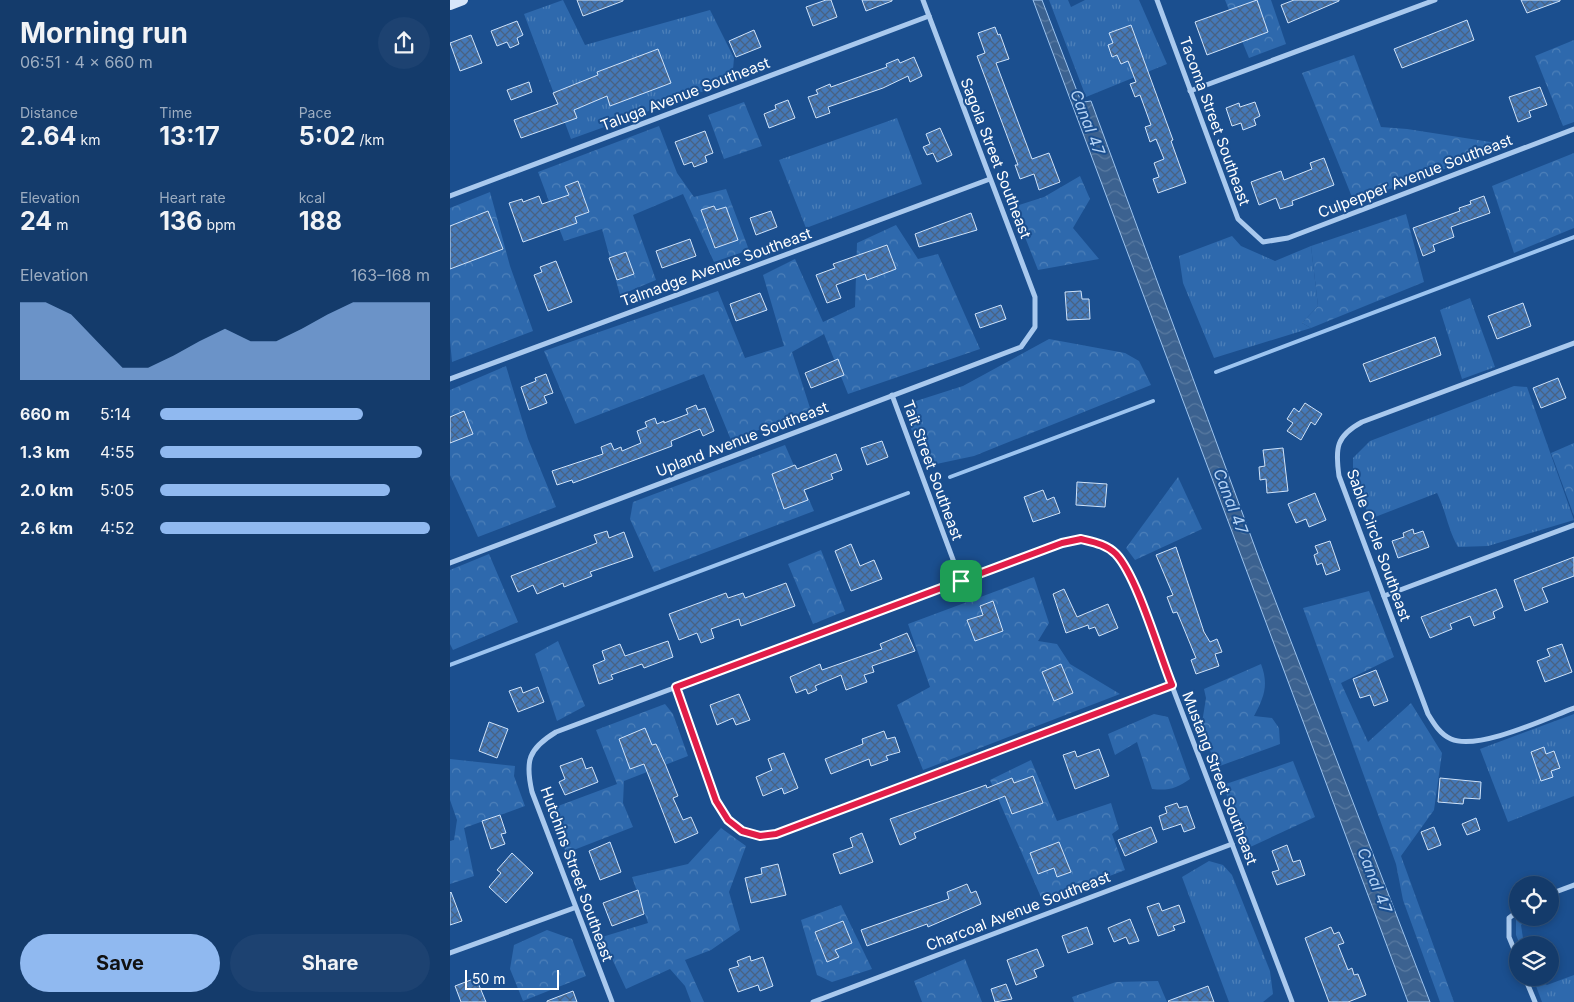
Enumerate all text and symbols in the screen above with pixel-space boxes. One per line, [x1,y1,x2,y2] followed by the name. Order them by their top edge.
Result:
[20,16,188,50] text: Morning run
[378,17,430,69] button: share
[1176,34,1254,208] street label: Tacoma Street Southeast
[20,52,153,72] text: 06:51 · 4 × 660 m
[598,53,772,135] street label: Taluga Avenue Southeast
[957,75,1035,241] street label: Sagola Street Southeast
[1066,86,1110,158] water label: Canal 47
[20,104,78,121] text: Distance
[159,104,192,121] text: Time
[299,104,332,121] text: Pace
[20,121,77,151] text: 2.64
[159,121,220,151] text: 13:17
[299,121,356,151] text: 5:02
[1315,130,1515,222] street label: Culpepper Avenue Southeast
[77,131,100,148] text: km
[356,131,385,148] text: /km
[20,189,80,206] text: Elevation
[159,189,226,206] text: Heart rate
[299,189,325,206] text: kcal
[20,206,52,236] text: 24
[159,206,202,236] text: 136
[299,206,342,236] text: 188
[52,216,68,233] text: m
[202,216,236,233] text: bpm
[618,224,814,310] street label: Talmadge Avenue Southeast
[20,265,89,285] text: Elevation
[351,265,430,285] text: 163–168 m
[653,397,831,481] street label: Upland Avenue Southeast
[899,397,967,543] street label: Tait Street Southeast
[20,404,70,424] text: 660 m
[100,404,131,424] text: 5:14
[20,442,70,462] text: 1.3 km
[100,442,134,462] text: 4:55
[1209,465,1253,537] water label: Canal 47
[1343,466,1415,624] street label: Sable Circle Southeast
[20,480,73,500] text: 2.0 km
[100,480,134,500] text: 5:05
[20,518,73,538] text: 2.6 km
[100,518,134,538] text: 4:52
[940,560,982,602] pin
[947,567,975,595] icon: arrive
[1178,689,1262,867] street label: Mustang Street Southeast
[536,784,618,964] street label: Hutchins Street Southeast
[1353,844,1397,916] water label: Canal 47
[923,867,1113,955] street label: Charcoal Avenue Southeast
[1509,876,1559,986] map controls
[1509,876,1559,926] button: locate
[20,934,220,992] button: Save
[230,934,430,992] button: Share
[1509,936,1559,986] button: layers
[465,967,559,990] scale bar
[472,970,506,987] text: 50 m

